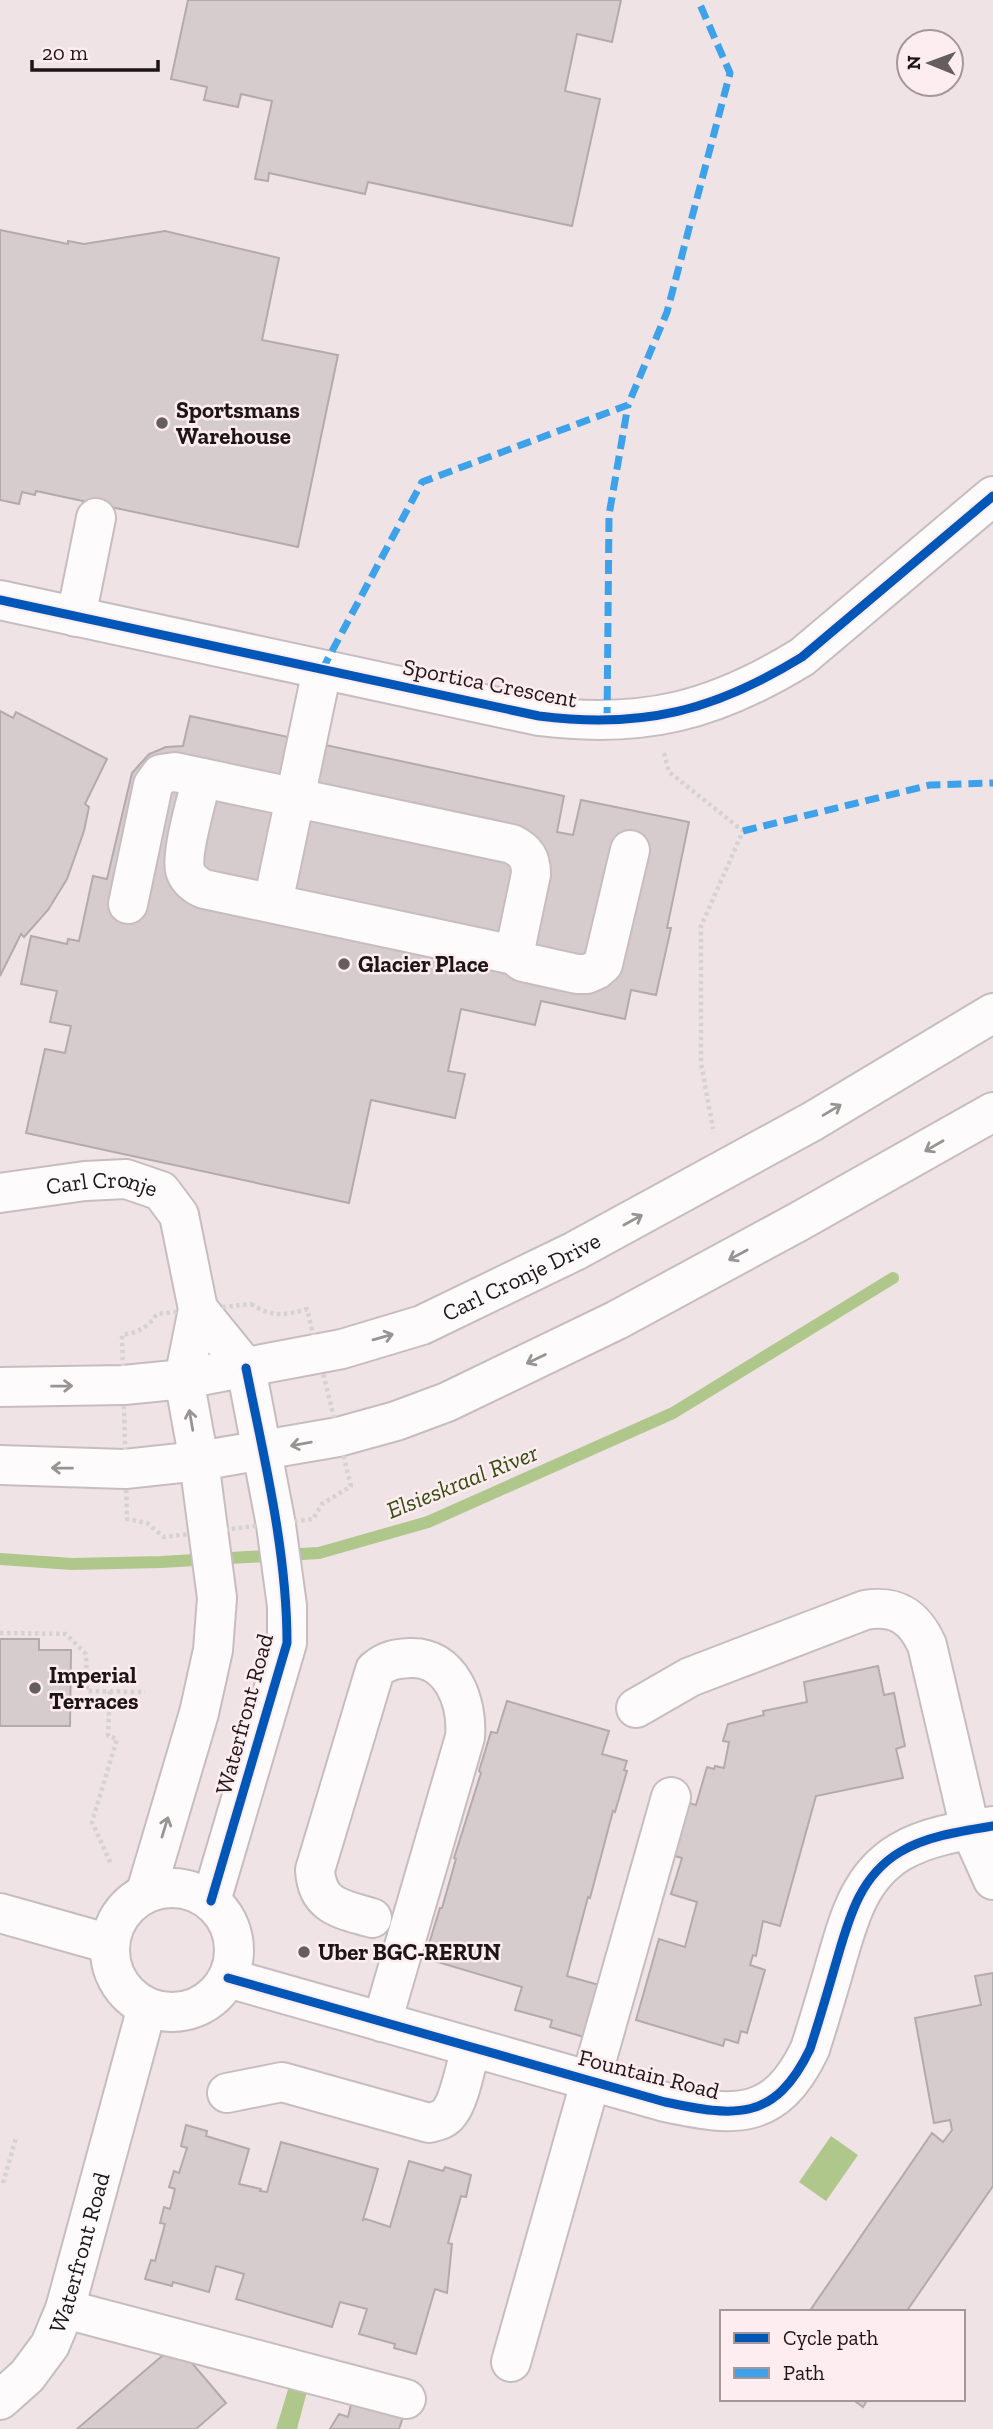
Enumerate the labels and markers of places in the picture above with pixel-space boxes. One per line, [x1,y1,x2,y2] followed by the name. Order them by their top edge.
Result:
[176,396,300,450] place label: Sportsmans Warehouse
[154,415,170,431] marker: Sportsmans Warehouse
[358,950,489,978] place label: Glacier Place
[336,956,352,972] marker: Glacier Place
[49,1661,139,1715] place label: Imperial Terraces
[27,1680,43,1696] marker: Imperial Terraces
[318,1938,501,1966] place label: Uber BGC-RERUN
[296,1944,312,1960] marker: Uber BGC-RERUN

